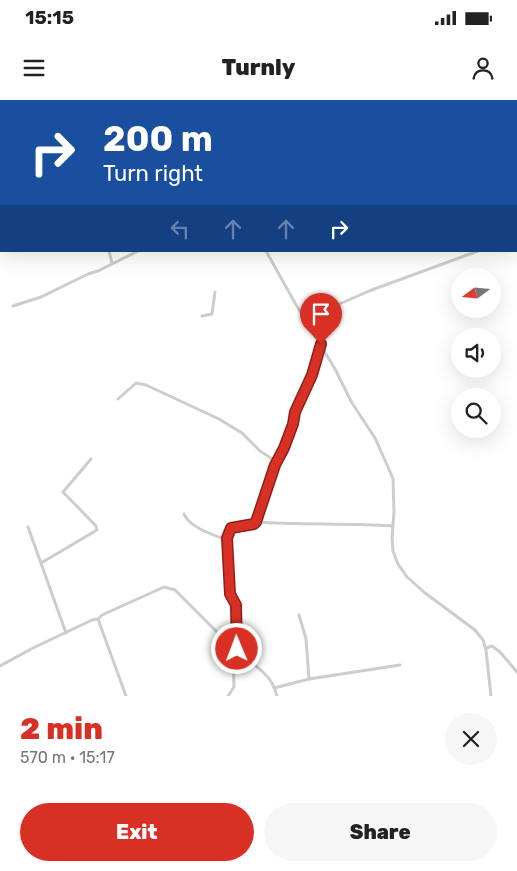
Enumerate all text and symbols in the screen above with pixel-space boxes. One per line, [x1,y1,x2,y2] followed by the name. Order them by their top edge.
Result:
[25,6,74,29] text: 15:15
[20,54,48,82] icon: menu
[222,54,295,81] text: Turnly
[469,54,497,82] icon: person
[103,118,213,160] text: 200 m
[20,120,85,185] icon: right
[103,160,203,187] text: Turn right
[166,215,194,243] icon: left
[219,215,247,243] icon: ahead
[272,215,300,243] icon: ahead
[325,215,353,243] icon: right
[451,268,501,318] north arrow
[451,268,501,438] map controls
[300,293,342,344] pin
[307,300,335,328] icon: arrive
[451,328,501,378] button: sound
[451,388,501,438] button: search
[210,622,262,674] position arrow
[20,711,103,747] text: 2 min
[445,713,497,765] button: close
[20,748,115,767] text: 570 m · 15:17
[20,803,254,861] button: Exit
[264,803,497,861] button: Share

